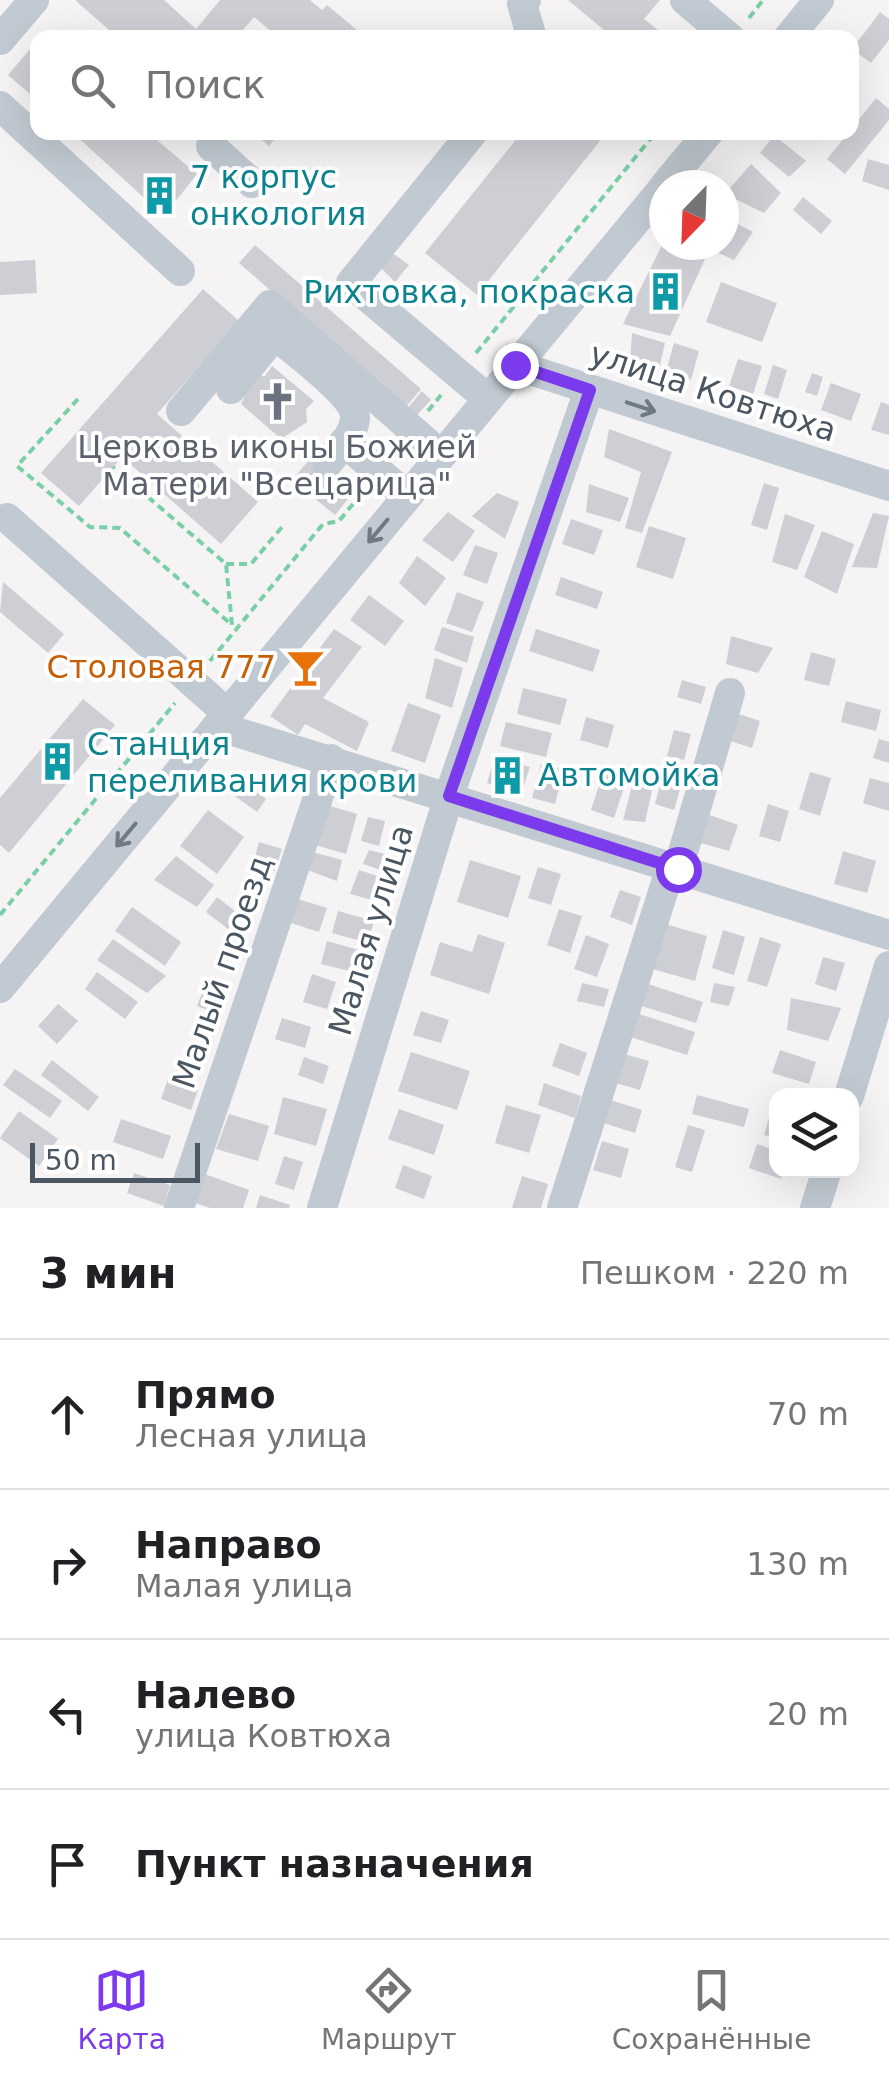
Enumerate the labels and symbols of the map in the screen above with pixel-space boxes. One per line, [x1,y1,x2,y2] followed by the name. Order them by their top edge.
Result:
[190,158,366,233] place label: 7 корпус онкология
[649,170,739,260] north arrow
[139,174,181,216] building icon: 7 корпус онкология
[644,271,686,313] building icon: Рихтовка, покраска
[303,273,635,311] place label: Рихтовка, покраска
[585,334,841,450] street label: улица Ковтюха
[493,343,539,389] route end
[256,381,298,423] church icon: Церковь иконы Божией Матери "Всецарица"
[625,399,656,417] one-way arrow
[77,428,477,503] place label: Церковь иконы Божией Матери "Всецарица"
[367,517,389,543] one-way arrow
[285,646,327,688] bar icon: Столовая 777
[46,648,276,686] place label: Столовая 777
[87,725,417,800] place label: Станция переливания крови
[36,741,78,783] building icon: Станция переливания крови
[487,754,529,796] building icon: Автомойка
[538,756,720,794] place label: Автомойка
[321,820,421,1040] street label: Малая улица
[115,822,137,848] one-way arrow
[656,847,702,893] route start
[164,851,280,1093] street label: Малый проезд
[30,1138,200,1182] scale bar

